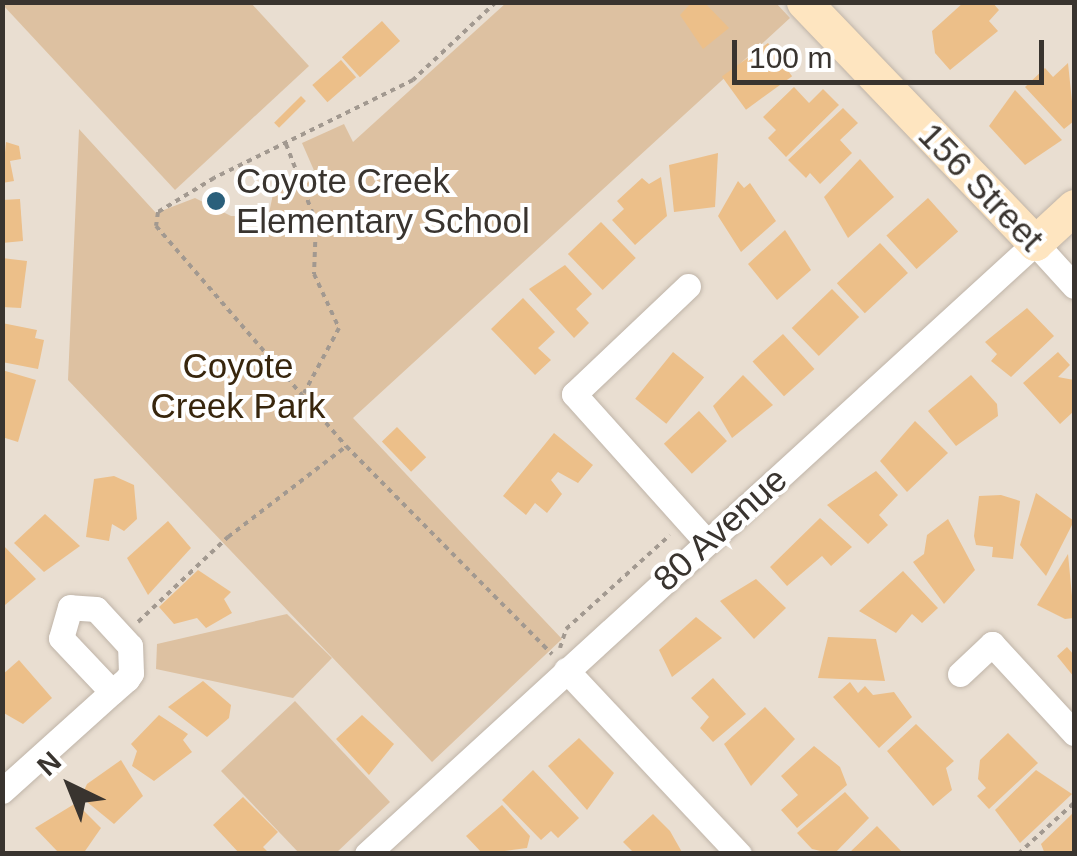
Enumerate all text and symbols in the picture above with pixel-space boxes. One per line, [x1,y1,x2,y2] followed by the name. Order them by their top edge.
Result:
[737,20,1050,82] scale bar
[749,41,832,74] text: 100 m
[910,114,1052,260] street label: 156 Street
[236,160,530,242] place label: Coyote Creek Elementary School
[205,190,227,212] marker: Coyote Creek Elementary School
[150,345,326,427] park label: Coyote Creek Park
[644,458,796,600] street label: 80 Avenue
[20,736,120,836] north arrow
[31,745,67,782] text: N

